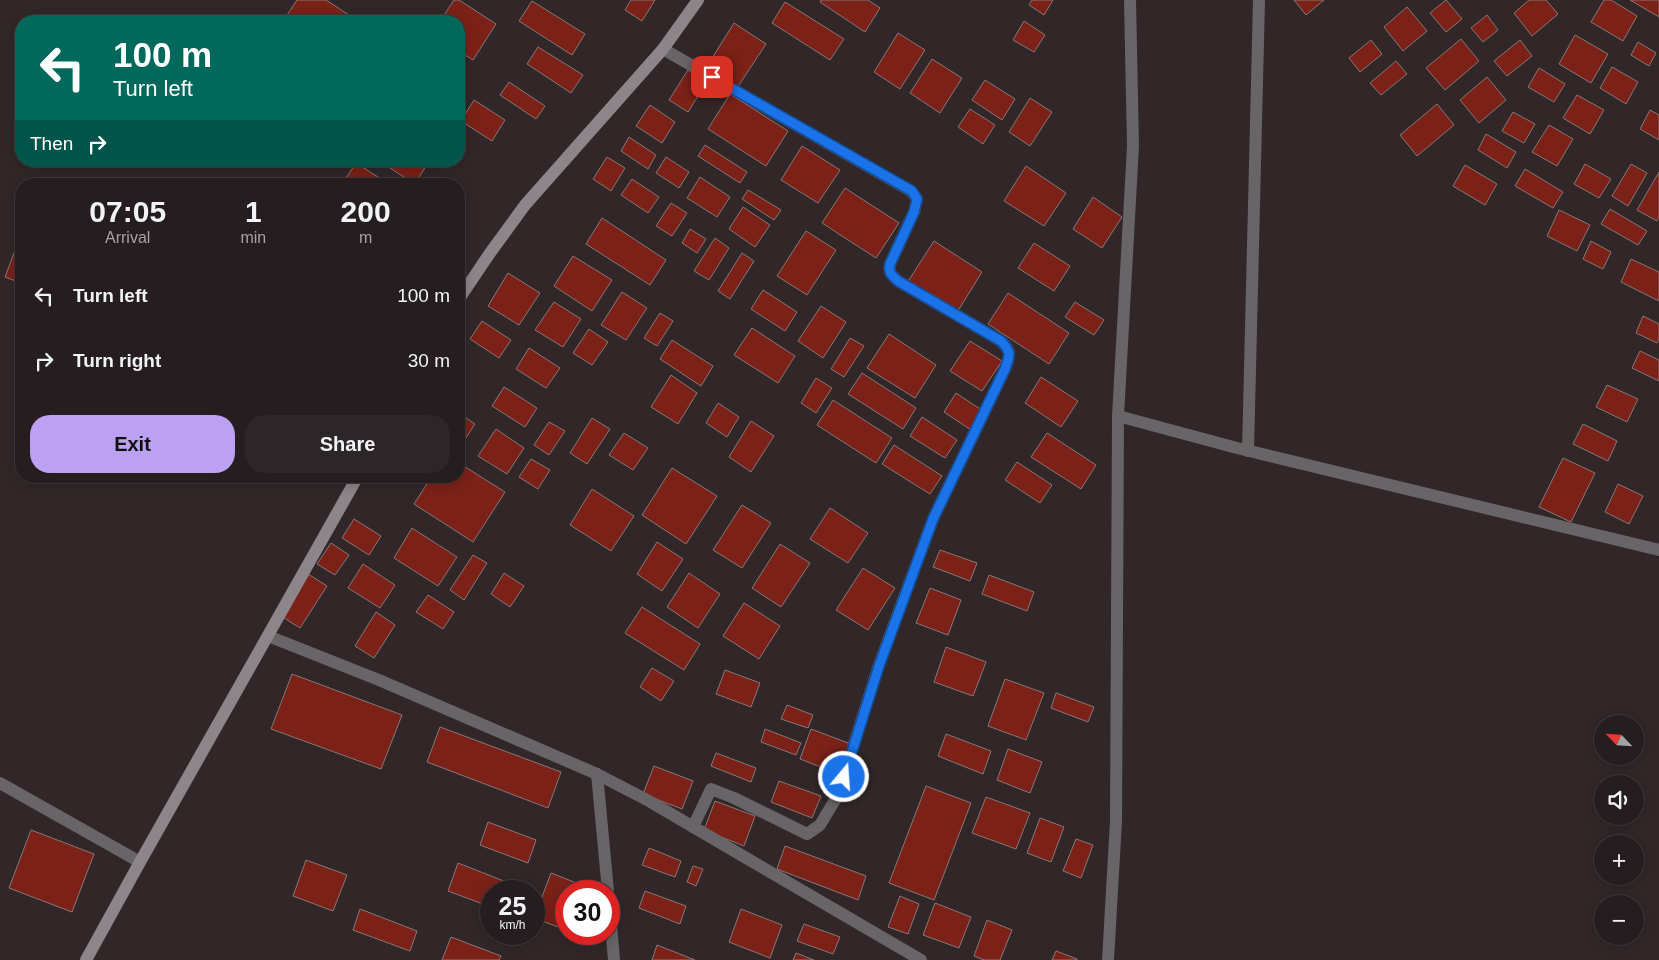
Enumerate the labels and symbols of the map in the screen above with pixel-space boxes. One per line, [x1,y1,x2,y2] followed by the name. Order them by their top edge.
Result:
[691,56,733,98] pin
[1594,715,1644,765] north arrow
[817,750,869,802] position arrow
[555,880,620,945] speed limit sign: 30

